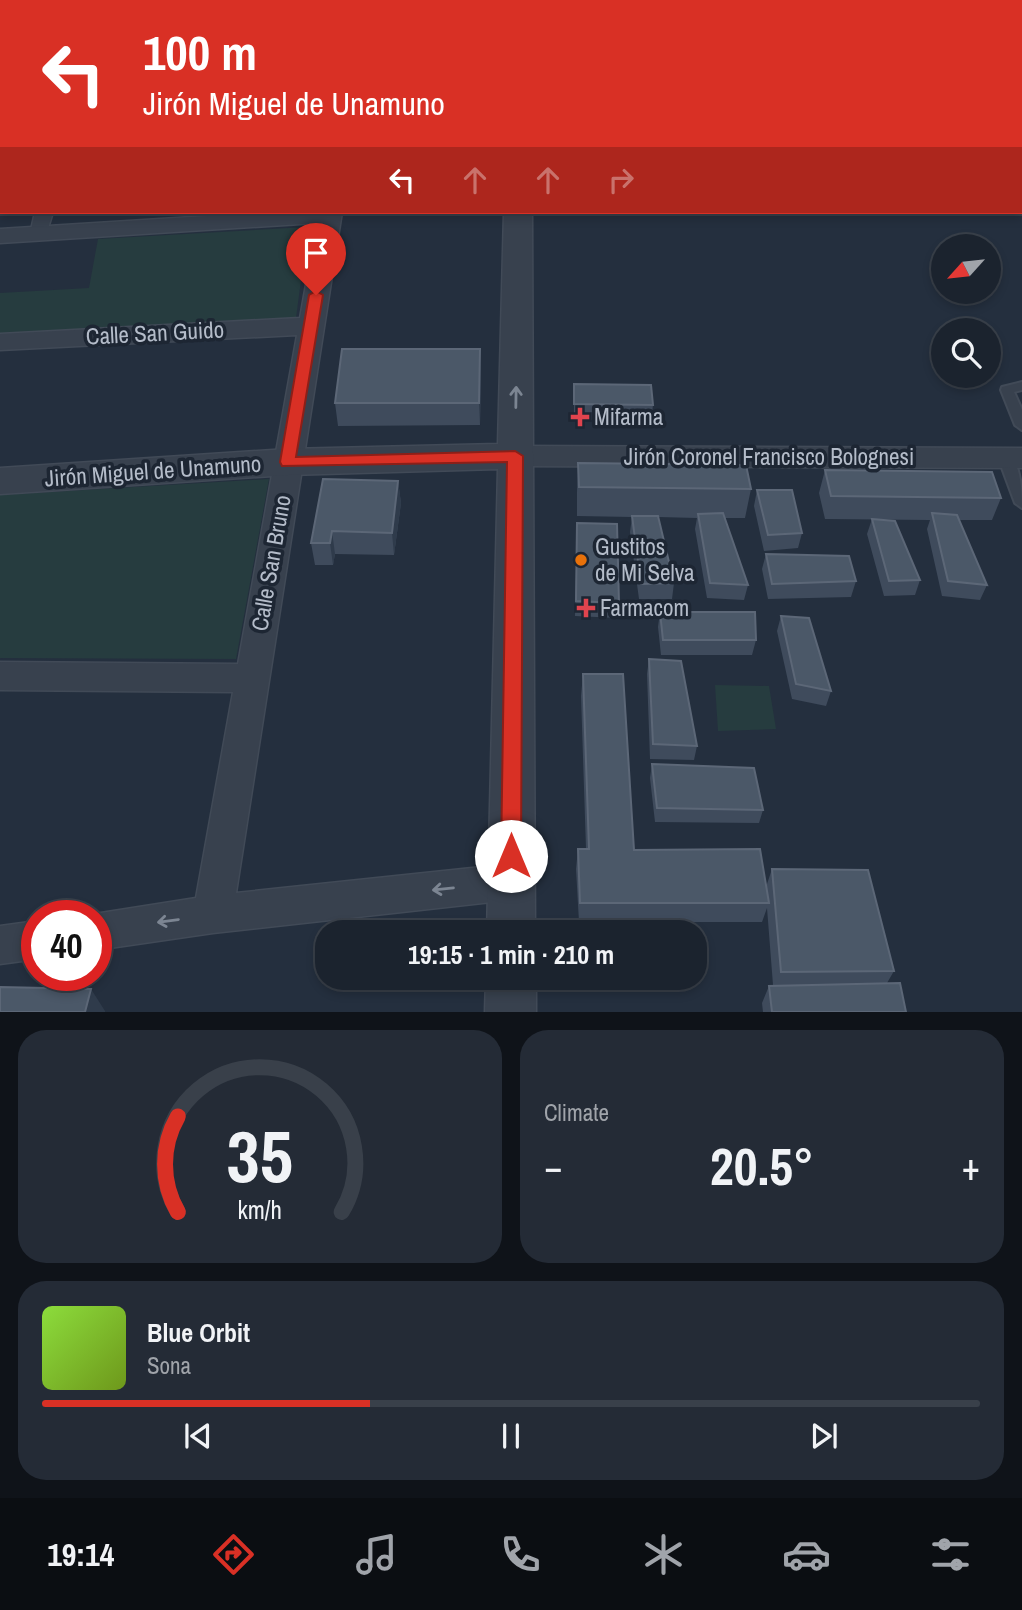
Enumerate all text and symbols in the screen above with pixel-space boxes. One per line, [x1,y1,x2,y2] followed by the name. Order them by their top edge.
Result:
[143,19,257,85] text: 100 m
[28,28,119,119] icon: left
[143,82,445,125] text: Jirón Miguel de Unamuno
[383,161,421,199] icon: left
[456,161,494,199] icon: ahead
[529,161,567,199] icon: ahead
[602,161,640,199] icon: right
[286,223,346,295] pin
[297,234,335,272] icon: arrive
[931,234,1001,304] north arrow
[931,234,1001,388] map controls
[85,313,225,352] street label: Calle San Guido
[931,318,1001,388] button: search
[509,386,523,409] one-way arrow
[594,401,664,432] place label: Mifarma
[572,409,588,425] marker: Mifarma
[624,441,914,472] street label: Jirón Coronel Francisco Bolognesi
[44,447,262,494] street label: Jirón Miguel de Unamuno
[243,493,298,633] street label: Calle San Bruno
[595,531,695,588] place label: Gustitos de Mi Selva
[573,552,589,568] marker: Gustitos de Mi Selva
[600,592,689,623] place label: Farmacom
[578,600,594,616] marker: Farmacom
[474,819,548,893] position arrow
[432,883,455,896] one-way arrow
[21,900,112,991] speed limit sign: 40
[157,914,180,927] one-way arrow
[408,937,614,972] text: 19:15 · 1 min · 210 m
[544,1097,609,1128] text: Climate
[227,1108,293,1206] text: 35
[710,1131,814,1201] text: 20.5°
[544,1141,562,1192] text: −
[962,1141,980,1192] text: +
[238,1193,282,1227] text: km/h
[147,1315,250,1350] text: Blue Orbit
[147,1350,191,1381] text: Sona
[179,1417,217,1455] icon: previous
[492,1417,530,1455] icon: pause
[805,1417,843,1455] icon: next
[209,1530,258,1579] icon: directions
[352,1530,401,1579] icon: music
[496,1530,545,1579] icon: phone
[639,1530,688,1579] icon: climate
[782,1530,831,1579] icon: car
[926,1530,975,1579] icon: filters
[47,1533,114,1576] text: 19:14

